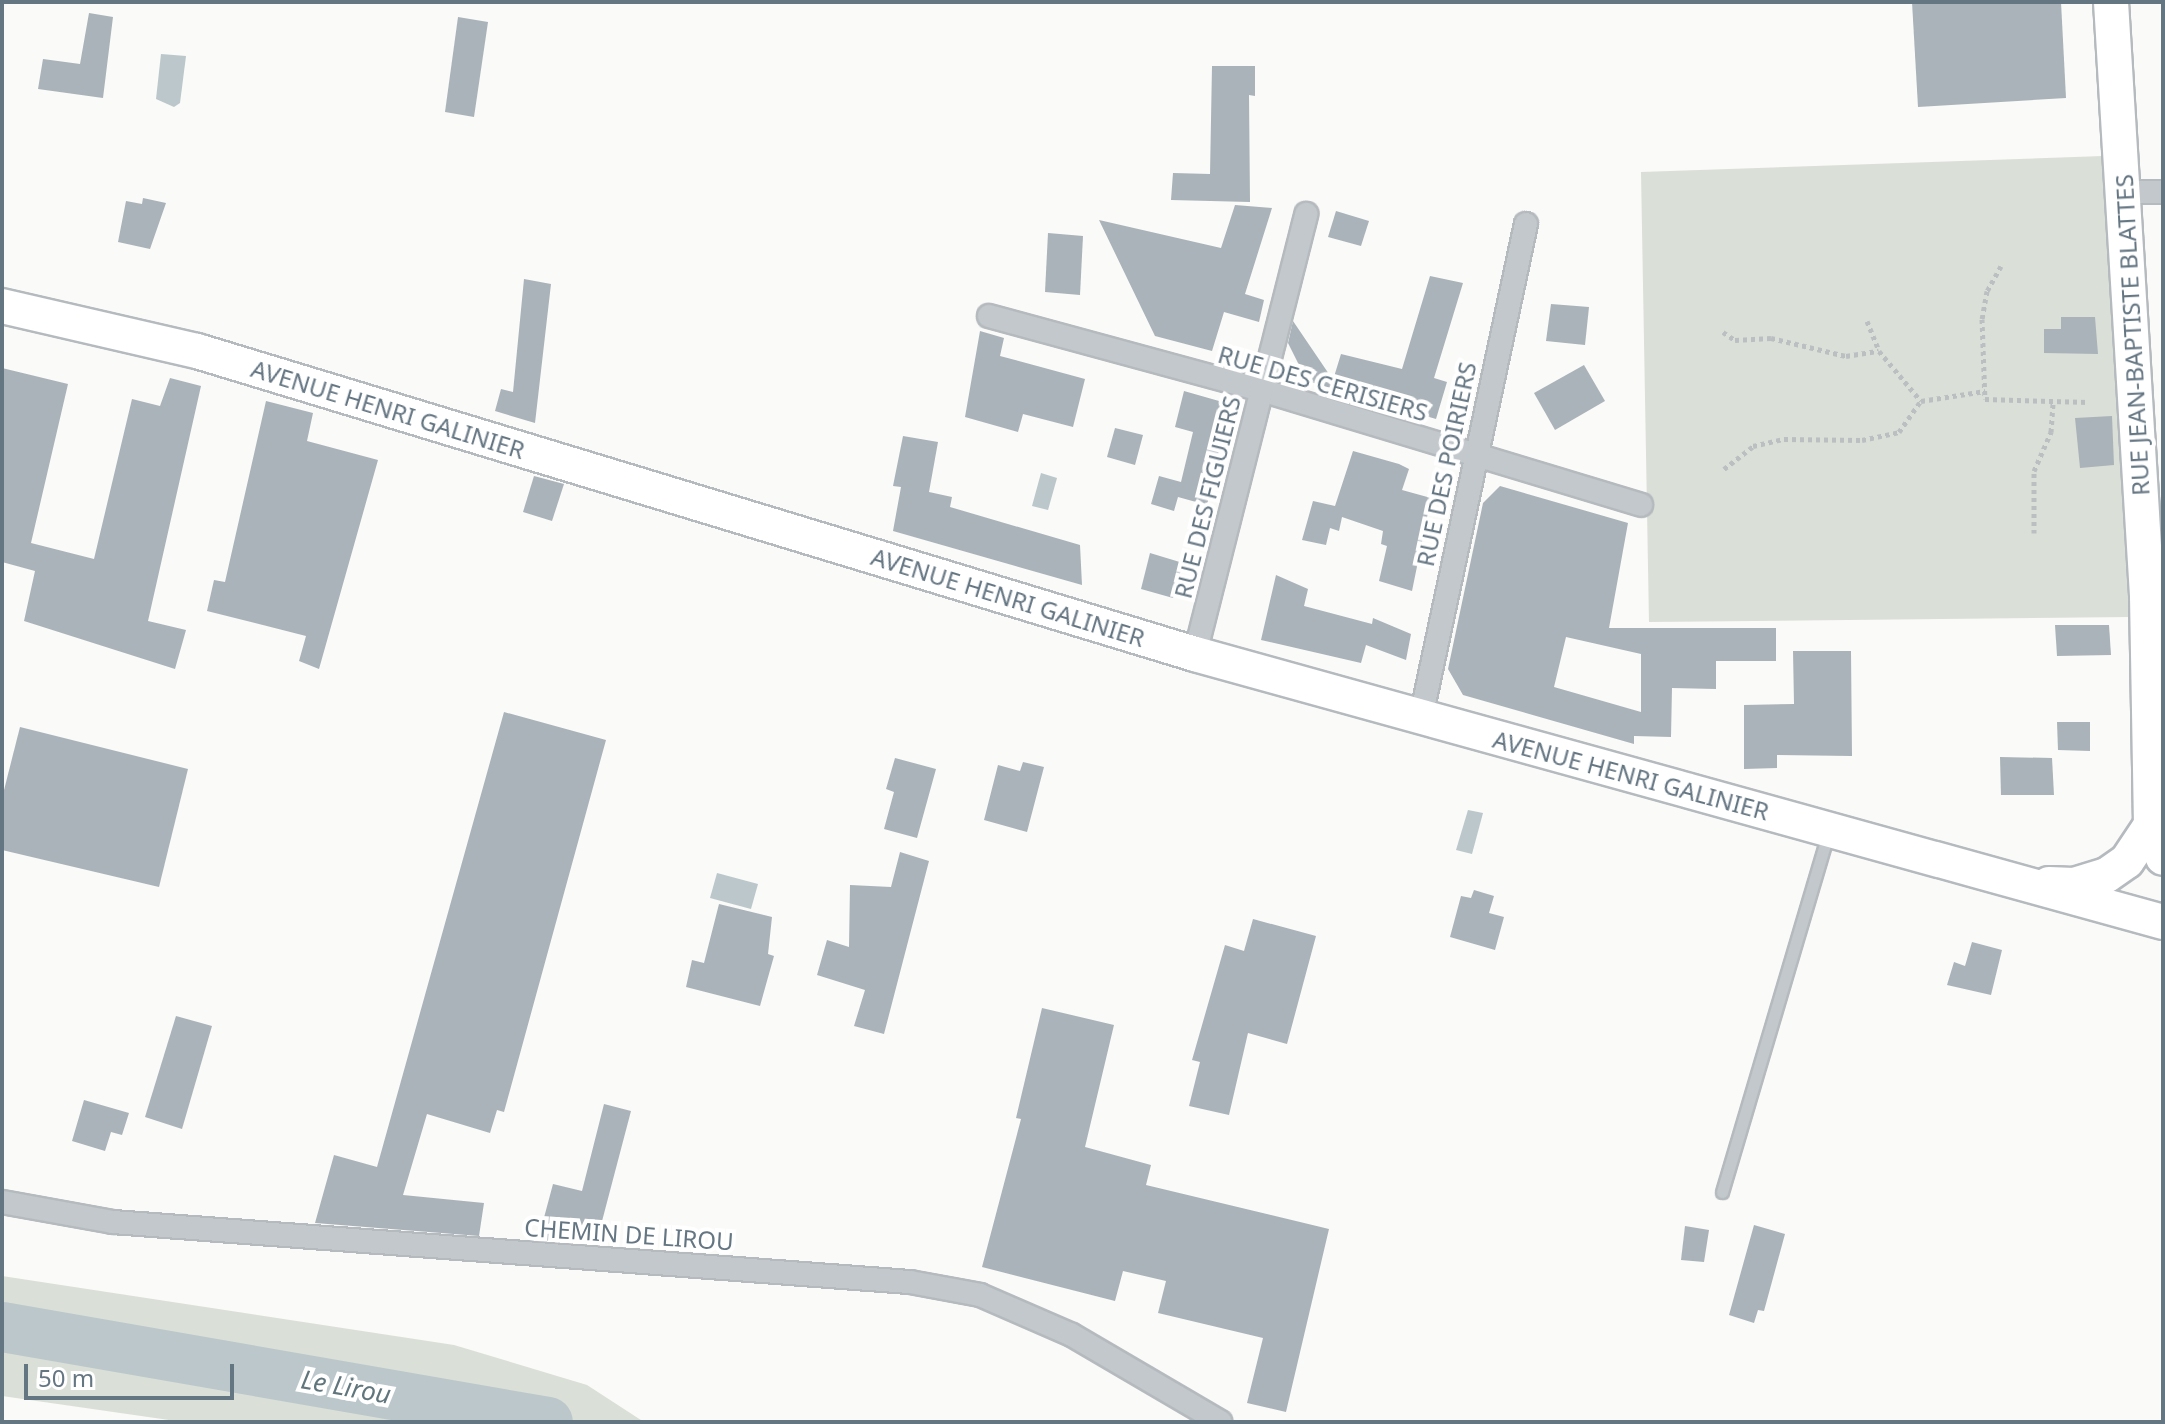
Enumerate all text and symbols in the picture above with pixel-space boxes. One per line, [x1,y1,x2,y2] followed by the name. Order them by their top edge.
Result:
[2109,174,2155,496] street label: RUE JEAN-BAPTISTE BLATTES
[1215,339,1431,427] street label: RUE DES CERISIERS
[248,354,528,464] street label: AVENUE HENRI GALINIER
[1410,359,1482,569] street label: RUE DES POIRIERS
[1168,393,1246,601] street label: RUE DES FIGUIERS
[868,542,1148,652] street label: AVENUE HENRI GALINIER
[1490,724,1772,826] street label: AVENUE HENRI GALINIER
[523,1212,735,1256] street label: CHEMIN DE LIROU
[28,1348,238,1398] scale bar
[38,1361,94,1394] text: 50 m
[299,1364,393,1410] water label: Le Lirou

